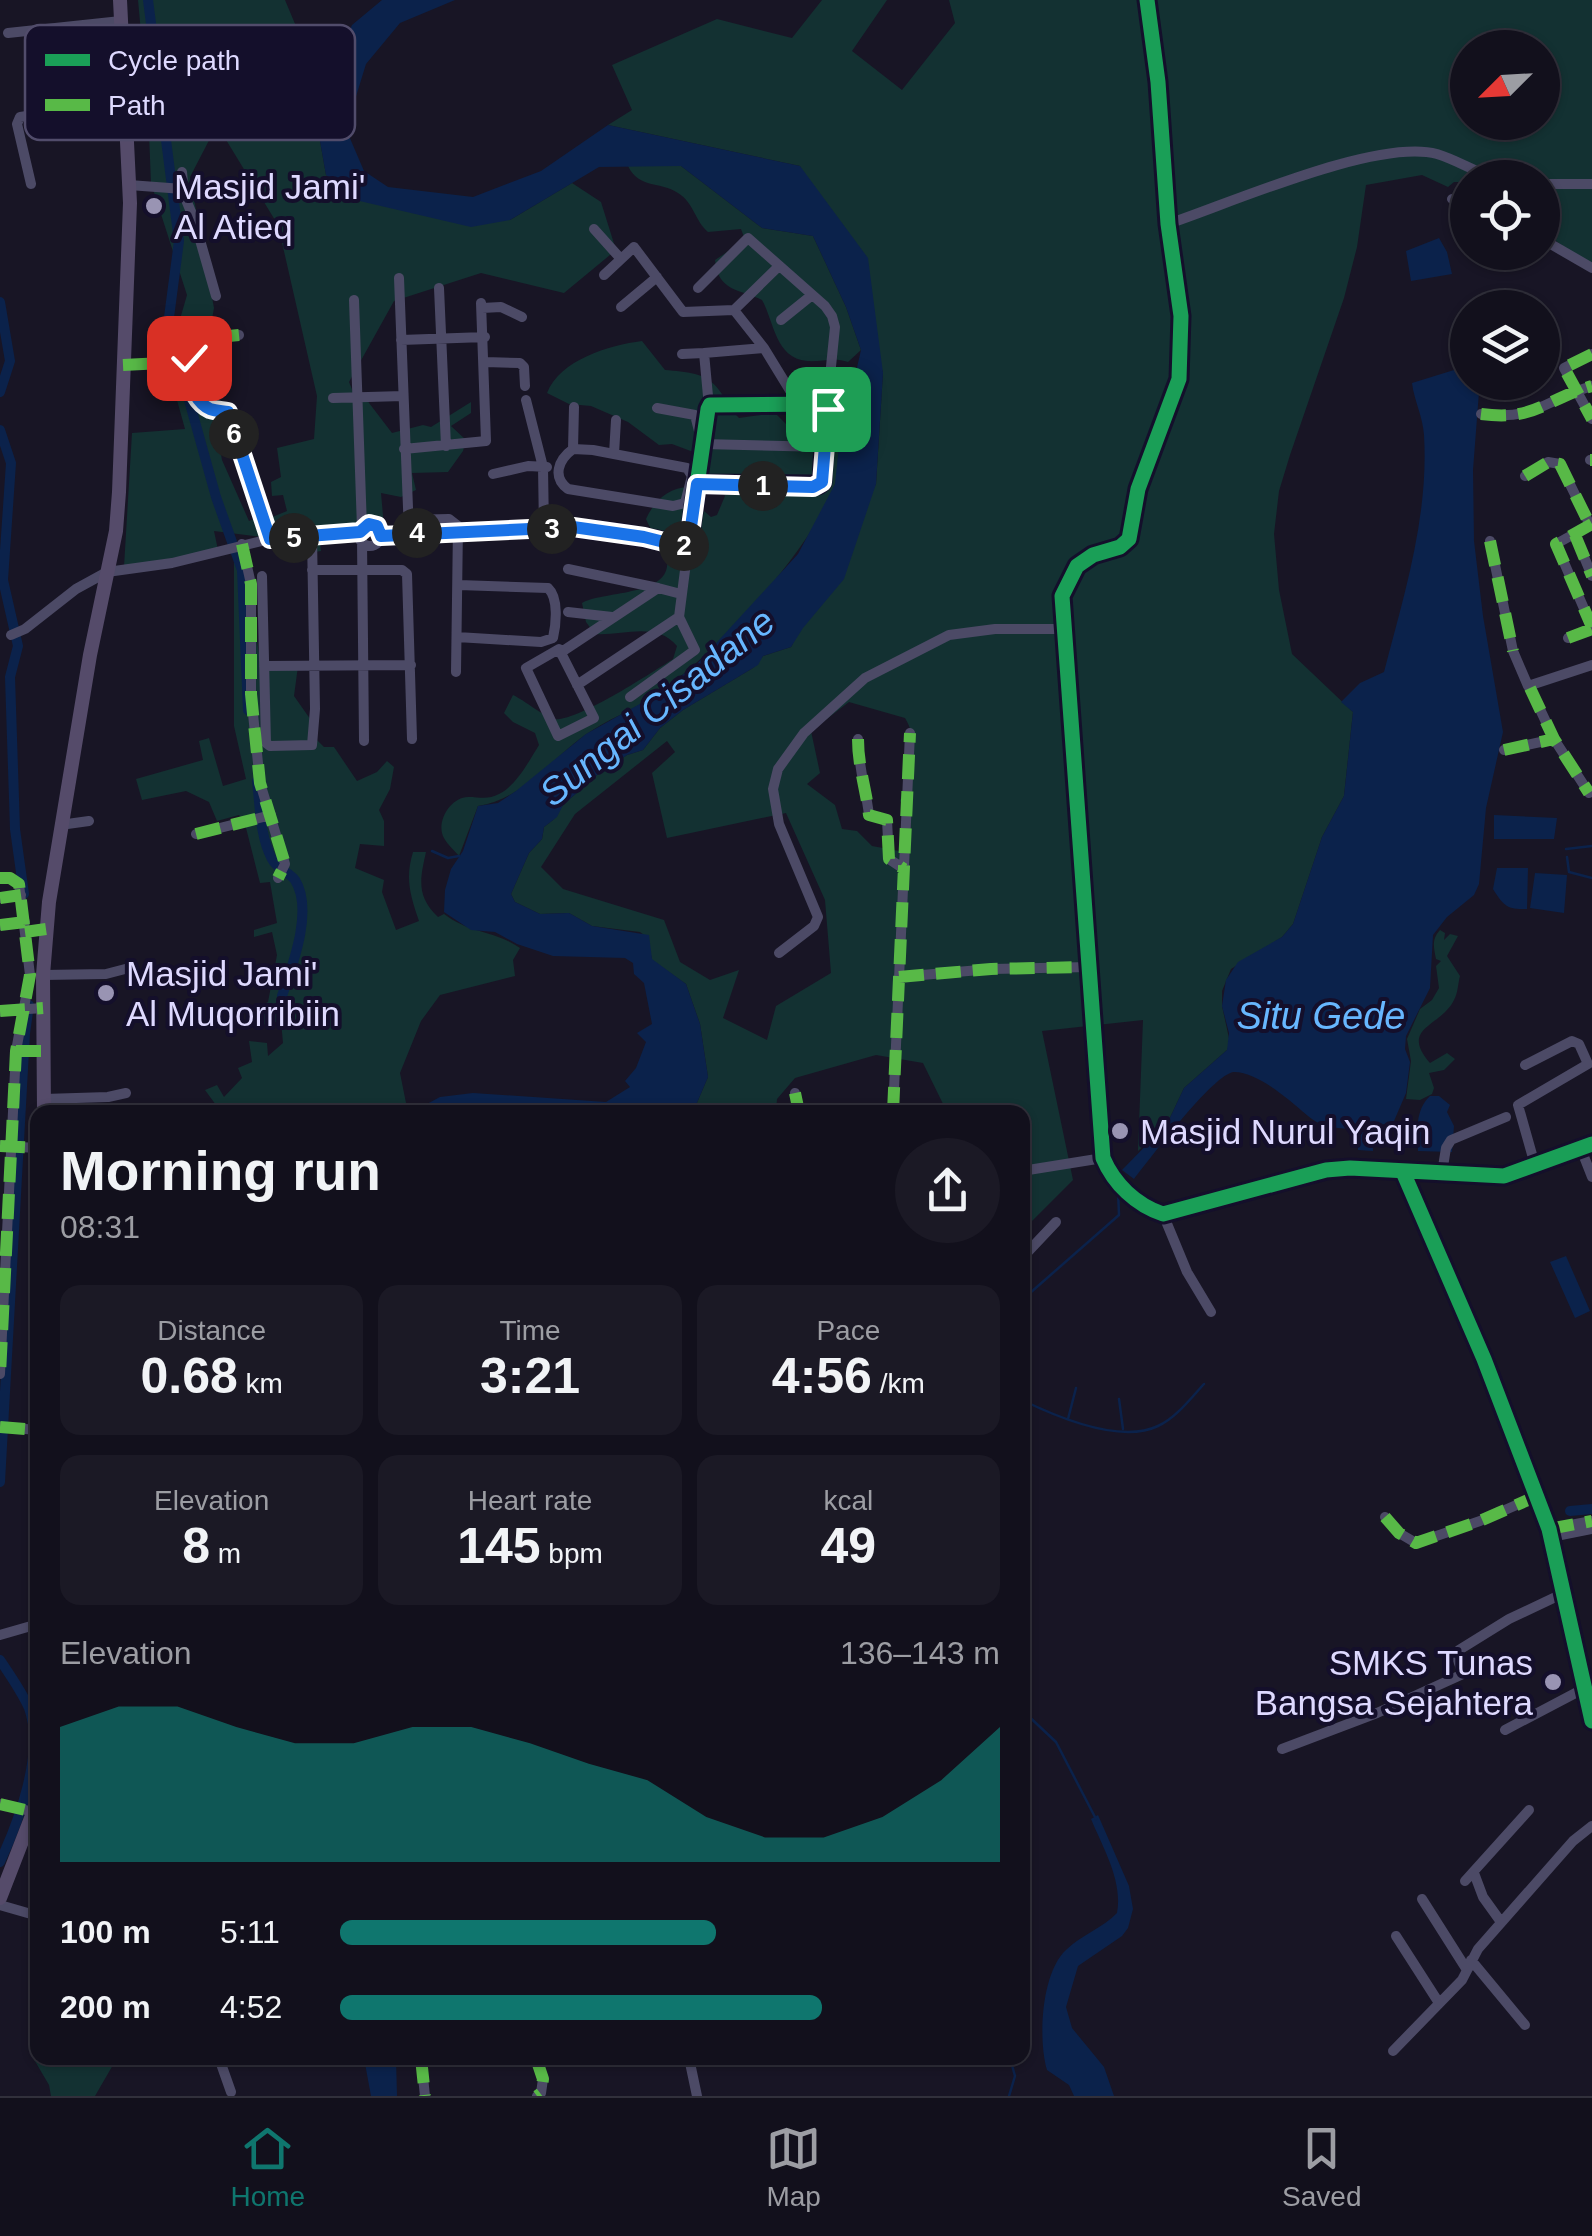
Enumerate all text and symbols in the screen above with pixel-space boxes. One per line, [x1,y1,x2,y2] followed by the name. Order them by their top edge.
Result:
[25,25,355,140] legend
[1450,30,1560,140] north arrow
[1450,30,1560,400] map controls
[108,45,240,76] text: Cycle path
[108,90,166,121] text: Path
[1450,160,1560,270] button: locate
[174,167,365,246] place label: Masjid Jami' Al Atieq
[143,195,165,217] marker: Masjid Jami' Al Atieq
[1450,290,1560,400] button: layers
[147,316,232,401] pin
[162,331,217,386] icon: check
[786,367,871,452] pin
[801,382,856,437] icon: arrive
[209,409,259,459] pin: 6
[226,418,242,449] text: 6
[738,461,788,511] pin: 1
[755,470,771,501] text: 1
[527,504,577,554] pin: 3
[392,508,442,558] pin: 4
[269,513,319,563] pin: 5
[544,513,560,544] text: 3
[409,517,425,548] text: 4
[659,521,709,571] pin: 2
[286,522,302,553] text: 5
[676,530,692,561] text: 2
[531,600,783,814] water label: Sungai Cisadane
[126,954,340,1033] place label: Masjid Jami' Al Muqorribiin
[95,982,117,1004] marker: Masjid Jami' Al Muqorribiin
[1237,995,1406,1037] water label: Situ Gede
[1140,1112,1431,1151] place label: Masjid Nurul Yaqin
[1109,1120,1131,1142] marker: Masjid Nurul Yaqin
[895,1138,1000,1243] button: share
[60,1140,381,1202] text: Morning run
[60,1209,140,1245] text: 08:31
[157,1315,266,1346] text: Distance
[499,1315,561,1346] text: Time
[816,1315,880,1346] text: Pace
[140,1348,238,1404] text: 0.68
[480,1348,580,1404] text: 3:21
[772,1348,872,1404] text: 4:56
[238,1368,283,1399] text: km
[872,1368,925,1399] text: /km
[154,1485,269,1516] text: Elevation
[468,1485,592,1516] text: Heart rate
[823,1485,873,1516] text: kcal
[182,1518,210,1574] text: 8
[457,1518,541,1574] text: 145
[821,1518,876,1574] text: 49
[210,1538,241,1569] text: m
[541,1538,603,1569] text: bpm
[60,1635,192,1671] text: Elevation
[840,1635,1000,1671] text: 136–143 m
[1255,1643,1534,1722] place label: SMKS Tunas Bangsa Sejahtera
[1542,1671,1564,1693] marker: SMKS Tunas Bangsa Sejahtera
[60,1914,151,1950] text: 100 m
[220,1914,280,1950] text: 5:11
[60,1989,151,2025] text: 200 m
[220,1989,282,2025] text: 4:52
[230,2121,305,2213] tab: Home
[766,2121,821,2213] tab: Map
[1282,2121,1361,2213] tab: Saved

